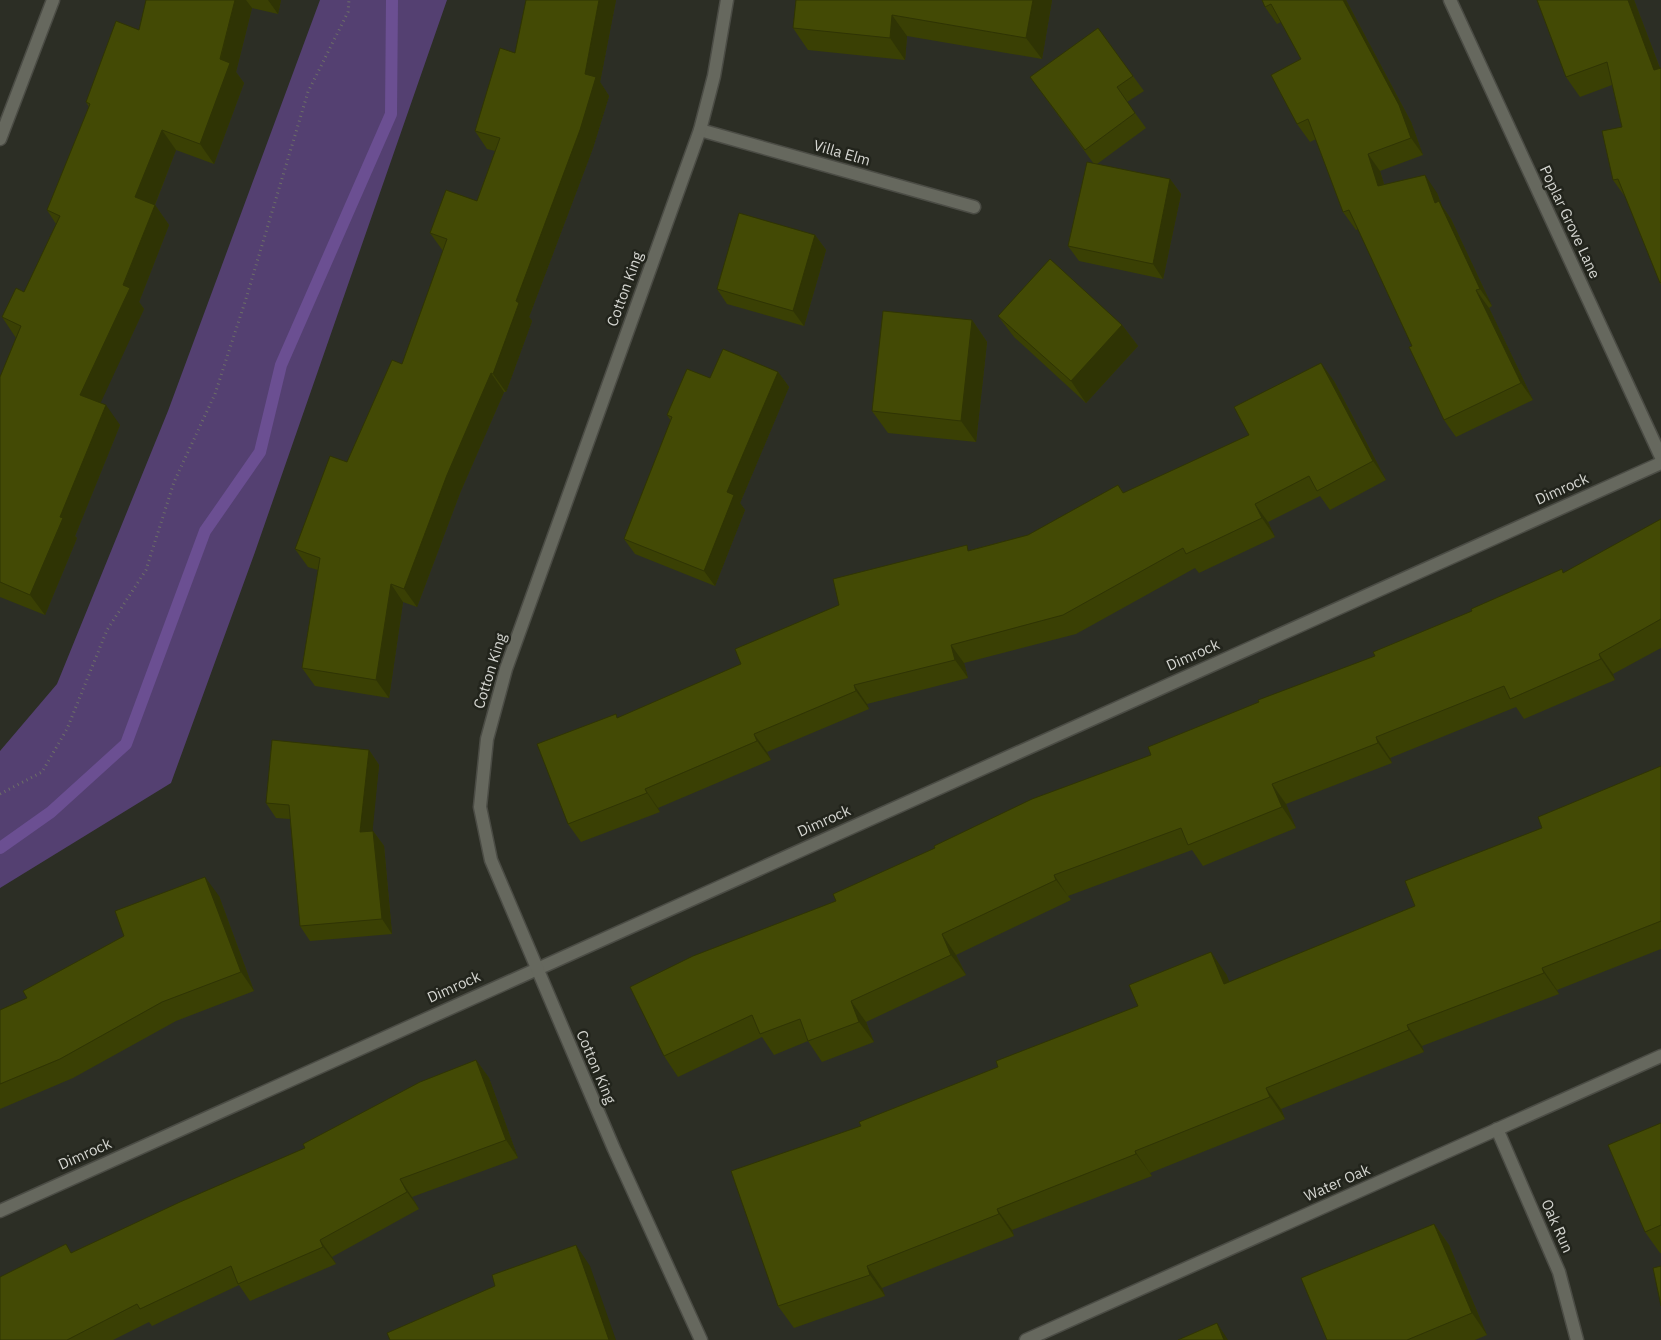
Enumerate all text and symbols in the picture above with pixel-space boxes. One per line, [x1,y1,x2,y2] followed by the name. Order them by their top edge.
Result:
[811,135,873,170] street label: Villa Elm
[1536,162,1605,281] street label: Poplar Grove Lane
[602,249,647,329] street label: Cotton King
[1532,468,1591,509] street label: Dimrock
[469,631,510,711] street label: Cotton King
[1163,634,1222,675] street label: Dimrock
[794,800,853,841] street label: Dimrock
[424,966,483,1007] street label: Dimrock
[572,1027,621,1107] street label: Cotton King
[55,1133,114,1174] street label: Dimrock
[1301,1160,1373,1206] street label: Water Oak
[1537,1196,1578,1256] street label: Oak Run

